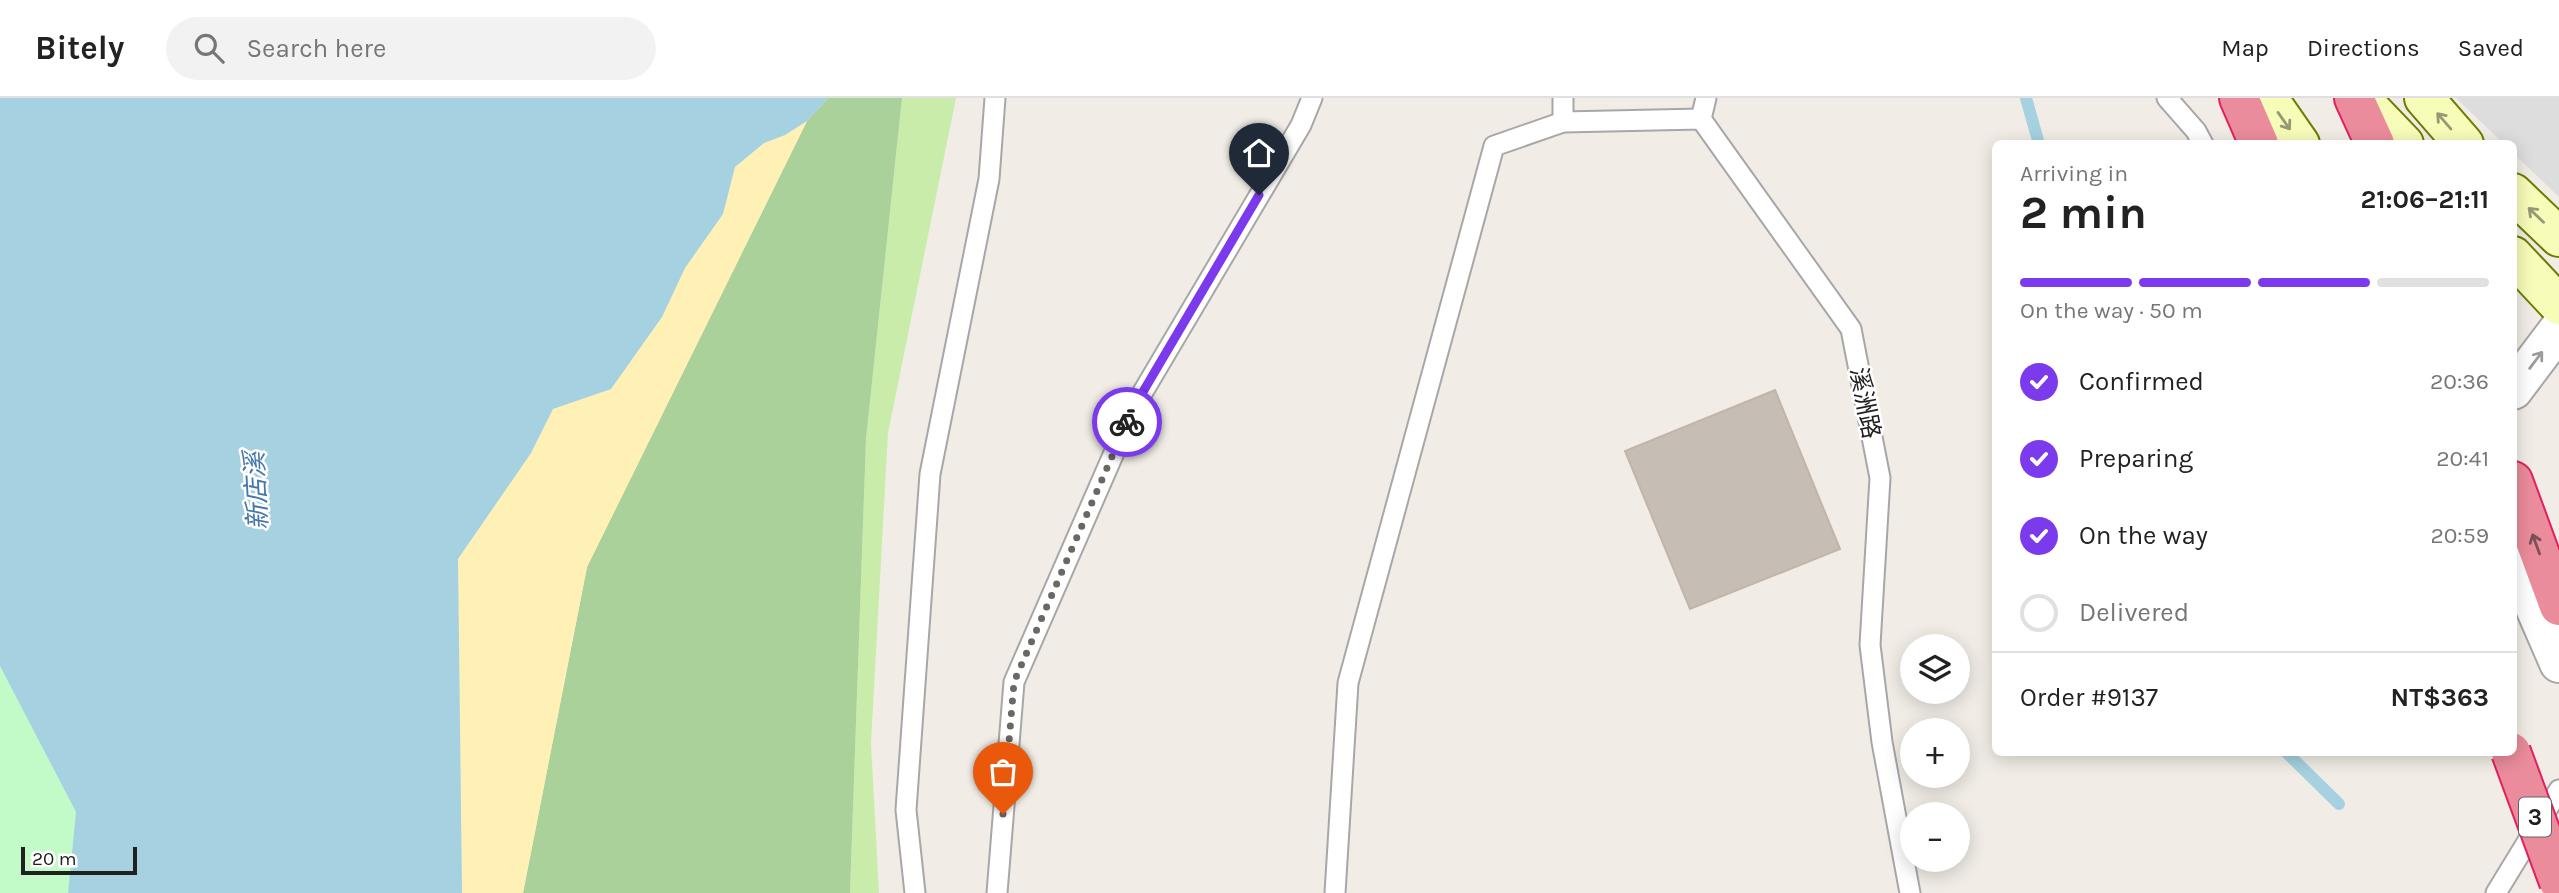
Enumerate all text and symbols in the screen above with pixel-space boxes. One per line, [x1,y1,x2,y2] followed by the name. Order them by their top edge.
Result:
[166,17,656,80] search box
[35,29,124,67] text: Bitely
[190,29,228,67] icon: search
[246,33,386,64] text: Search here
[2221,34,2269,62] text: Map
[2307,34,2420,62] text: Directions
[2458,34,2524,62] text: Saved
[2277,111,2291,130] one-way arrow
[2436,112,2452,130] one-way arrow
[1229,123,1289,195] pin
[1240,134,1278,172] icon: home
[2020,160,2128,187] text: Arriving in
[2361,184,2489,215] text: 21:06–21:11
[2020,186,2147,240] text: 2 min
[2528,207,2545,224] one-way arrow
[2020,297,2203,324] text: On the way · 50 m
[2528,350,2543,369] one-way arrow
[2020,363,2058,401] icon: check
[1844,365,1886,441] street label: 溪洲路
[2079,366,2204,397] text: Confirmed
[2430,368,2489,395] text: 20:36
[1092,387,1162,457] courier
[1108,403,1146,441] icon: bike
[2020,440,2058,478] icon: check
[2079,443,2193,474] text: Preparing
[2436,445,2489,472] text: 20:41
[239,447,274,531] water label: 新店溪
[2020,517,2058,555] icon: check
[2079,520,2208,551] text: On the way
[2430,522,2489,549] text: 20:59
[2529,533,2541,555] one-way arrow
[2079,597,2189,628] text: Delivered
[1900,634,1970,872] map controls
[1900,634,1970,704] button: layers
[2020,682,2158,713] text: Order #9137
[2390,682,2489,713] text: NT$363
[1900,718,1970,788] button: +
[973,742,1033,814] pin
[984,753,1022,791] icon: bag
[2519,797,2551,836] road number: 3
[1900,802,1970,872] button: −
[21,844,136,876] scale bar
[32,848,77,870] text: 20 m

